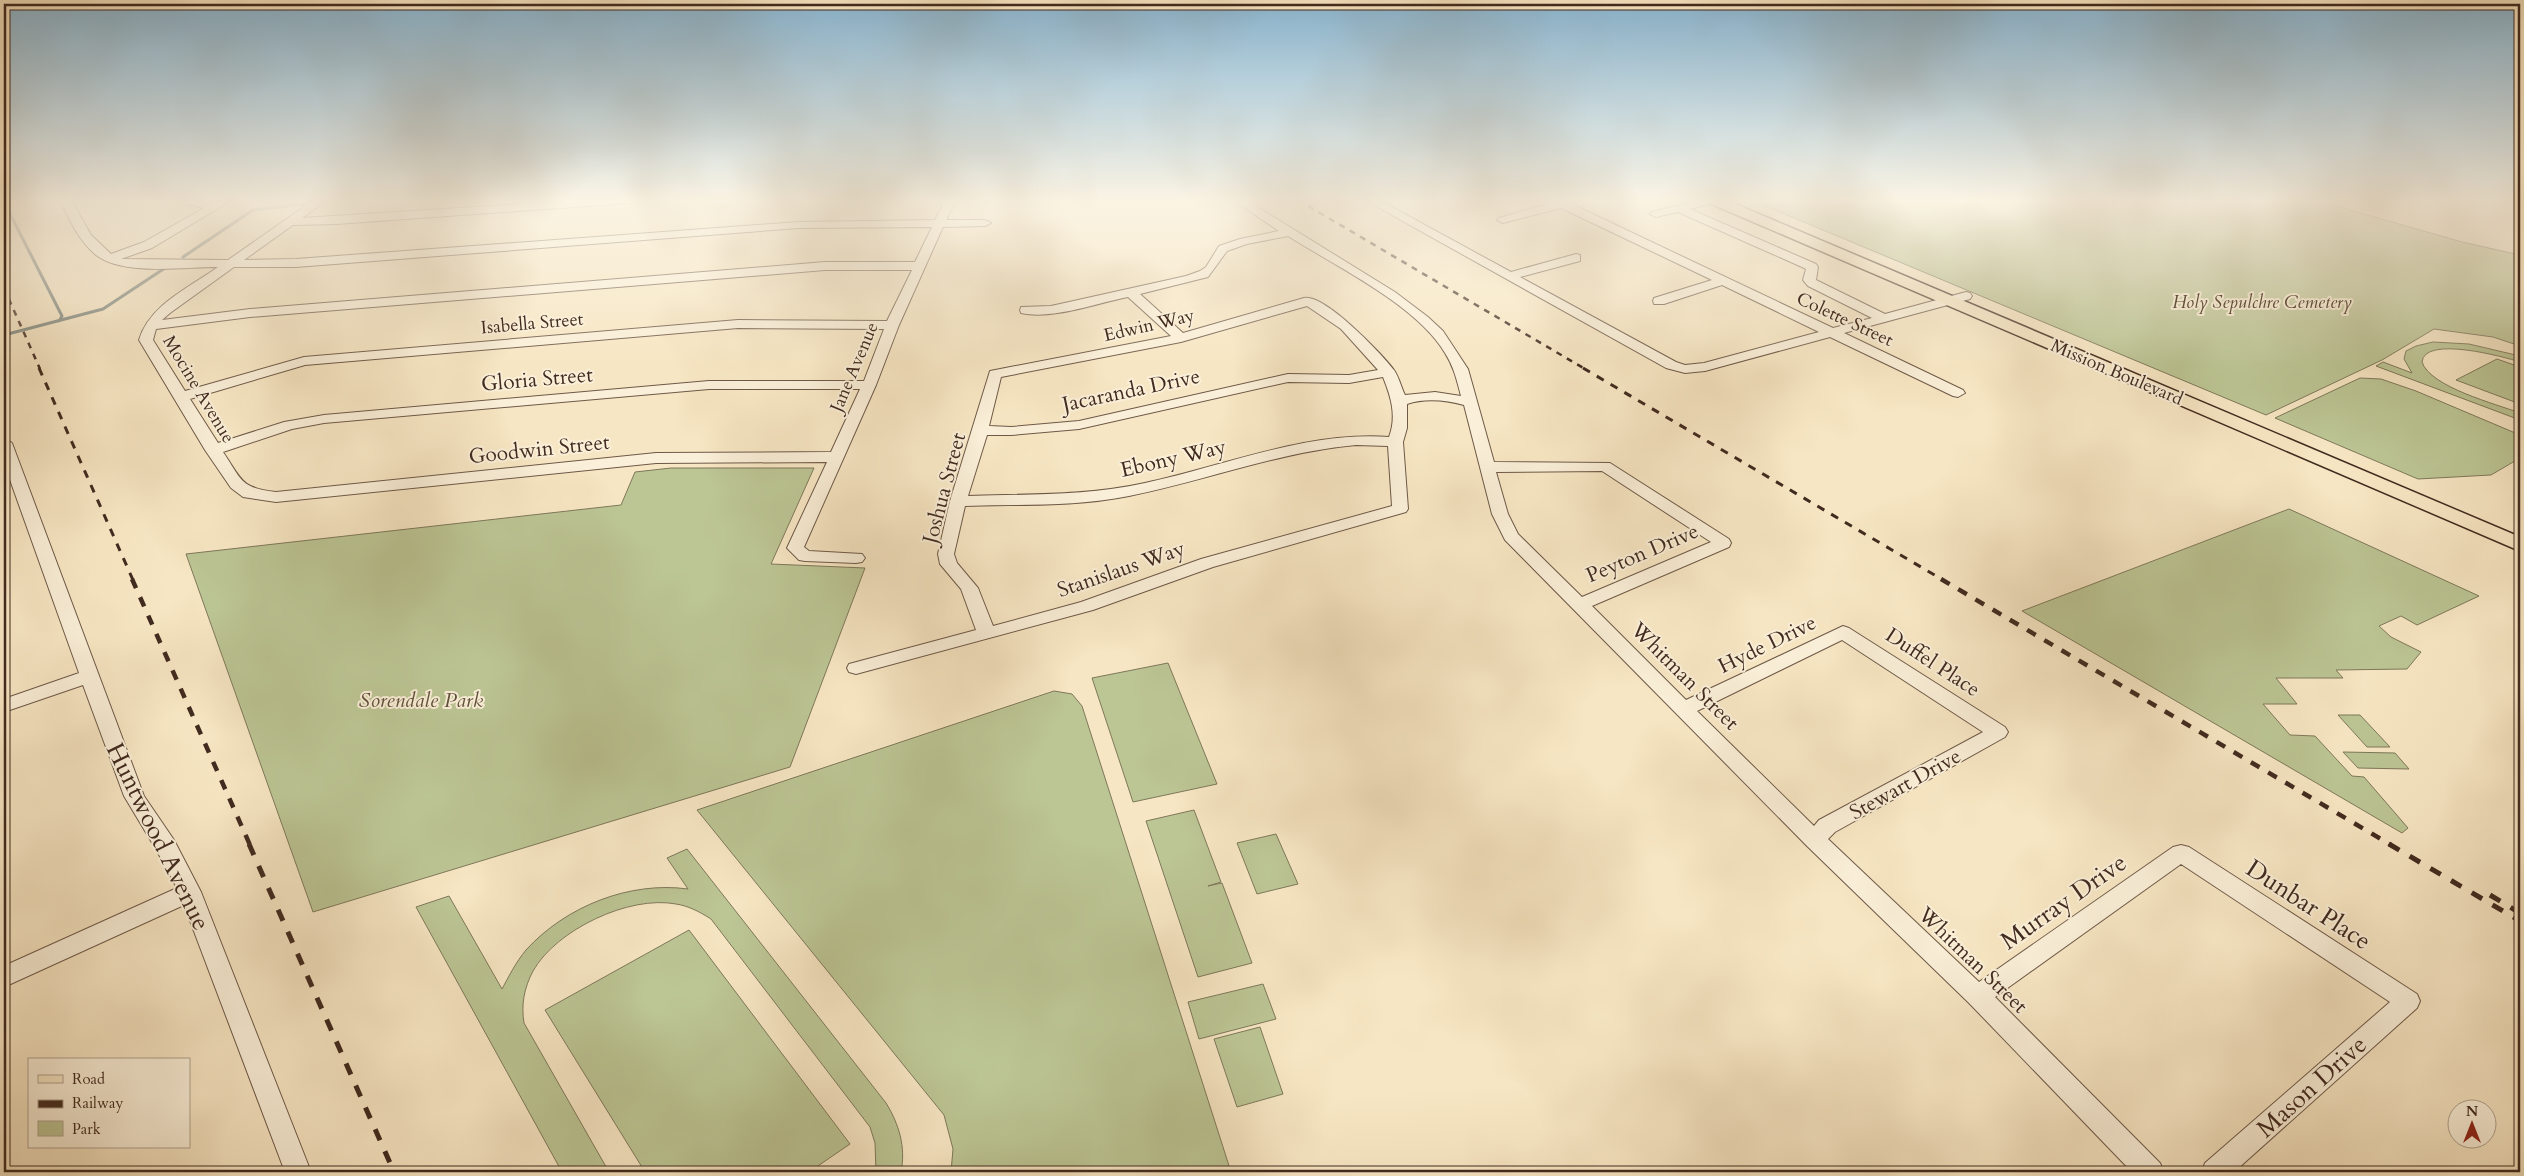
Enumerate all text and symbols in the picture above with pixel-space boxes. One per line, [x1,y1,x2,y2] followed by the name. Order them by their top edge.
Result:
[1792,286,1897,353] street label: Colette Street
[2172,290,2352,315] park label: Holy Sepulchre Cemetery
[1101,303,1197,348] street label: Edwin Way
[480,307,585,340] street label: Isabella Street
[823,318,885,419] street label: Jane Avenue
[157,331,241,448] street label: Mocine Avenue
[2047,333,2187,412] street label: Mission Boulevard
[480,360,595,399] street label: Gloria Street
[1057,362,1203,420] street label: Jacaranda Drive
[467,428,611,471] street label: Goodwin Street
[915,429,973,550] street label: Joshua Street
[1117,432,1229,485] street label: Ebony Way
[1582,517,1703,590] street label: Peyton Drive
[1054,534,1189,605] street label: Stanislaus Way
[1713,608,1821,681] street label: Hyde Drive
[1623,615,1745,737] street label: Whitman Street
[1880,621,1986,704] street label: Duffel Place
[359,686,484,715] park label: Sorendale Park
[98,737,218,936] street label: Huntwood Avenue
[1844,742,1966,827] street label: Stewart Drive
[1994,846,2133,958] street label: Murray Drive
[2239,852,2378,958] street label: Dunbar Place
[1911,900,2034,1020] street label: Whitman Street
[2249,1028,2374,1145] street label: Mason Drive
[28,1058,190,1148] legend
[72,1069,105,1089] text: Road
[72,1093,123,1113] text: Railway
[2446,1098,2496,1148] north arrow
[2466,1102,2478,1121] text: N
[72,1119,101,1139] text: Park

